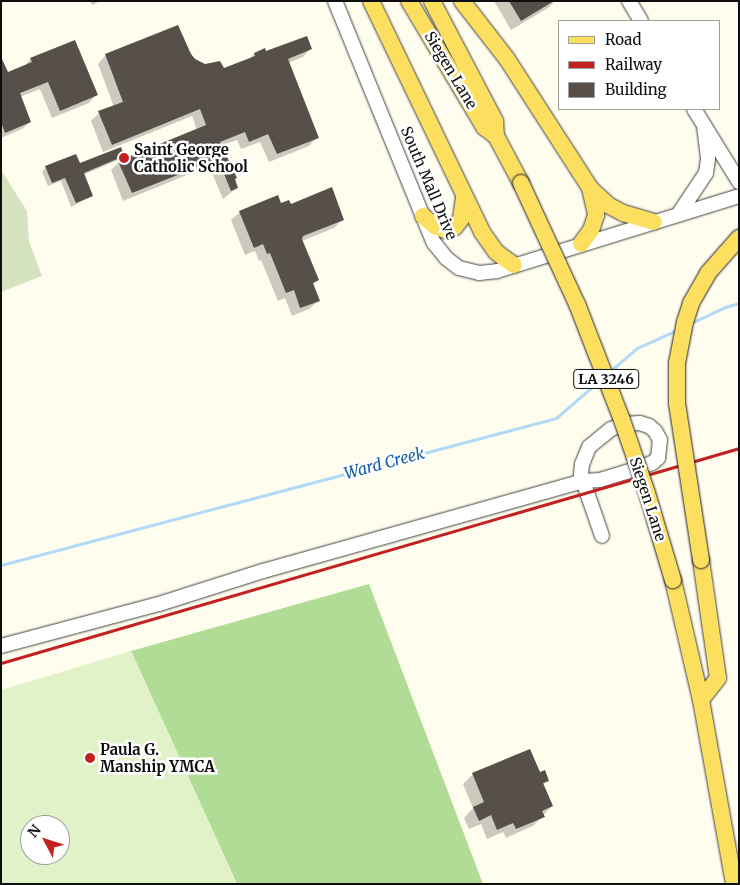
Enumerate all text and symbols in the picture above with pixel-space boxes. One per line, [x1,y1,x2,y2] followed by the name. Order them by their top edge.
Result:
[558,20,720,110] legend
[421,28,481,112] street label: Siegen Lane
[605,30,641,49] text: Road
[605,55,662,74] text: Railway
[605,80,667,99] text: Building
[397,124,461,242] street label: South Mall Drive
[134,140,248,175] place label: Saint George Catholic School
[118,152,130,164] marker: Saint George Catholic School
[572,368,640,390] road number: LA 3246
[342,443,426,483] water label: Ward Creek
[626,455,670,543] street label: Siegen Lane
[100,740,215,775] place label: Paula G. Manship YMCA
[84,752,96,764] marker: Paula G. Manship YMCA
[20,815,70,865] north arrow
[24,821,45,841] text: N

